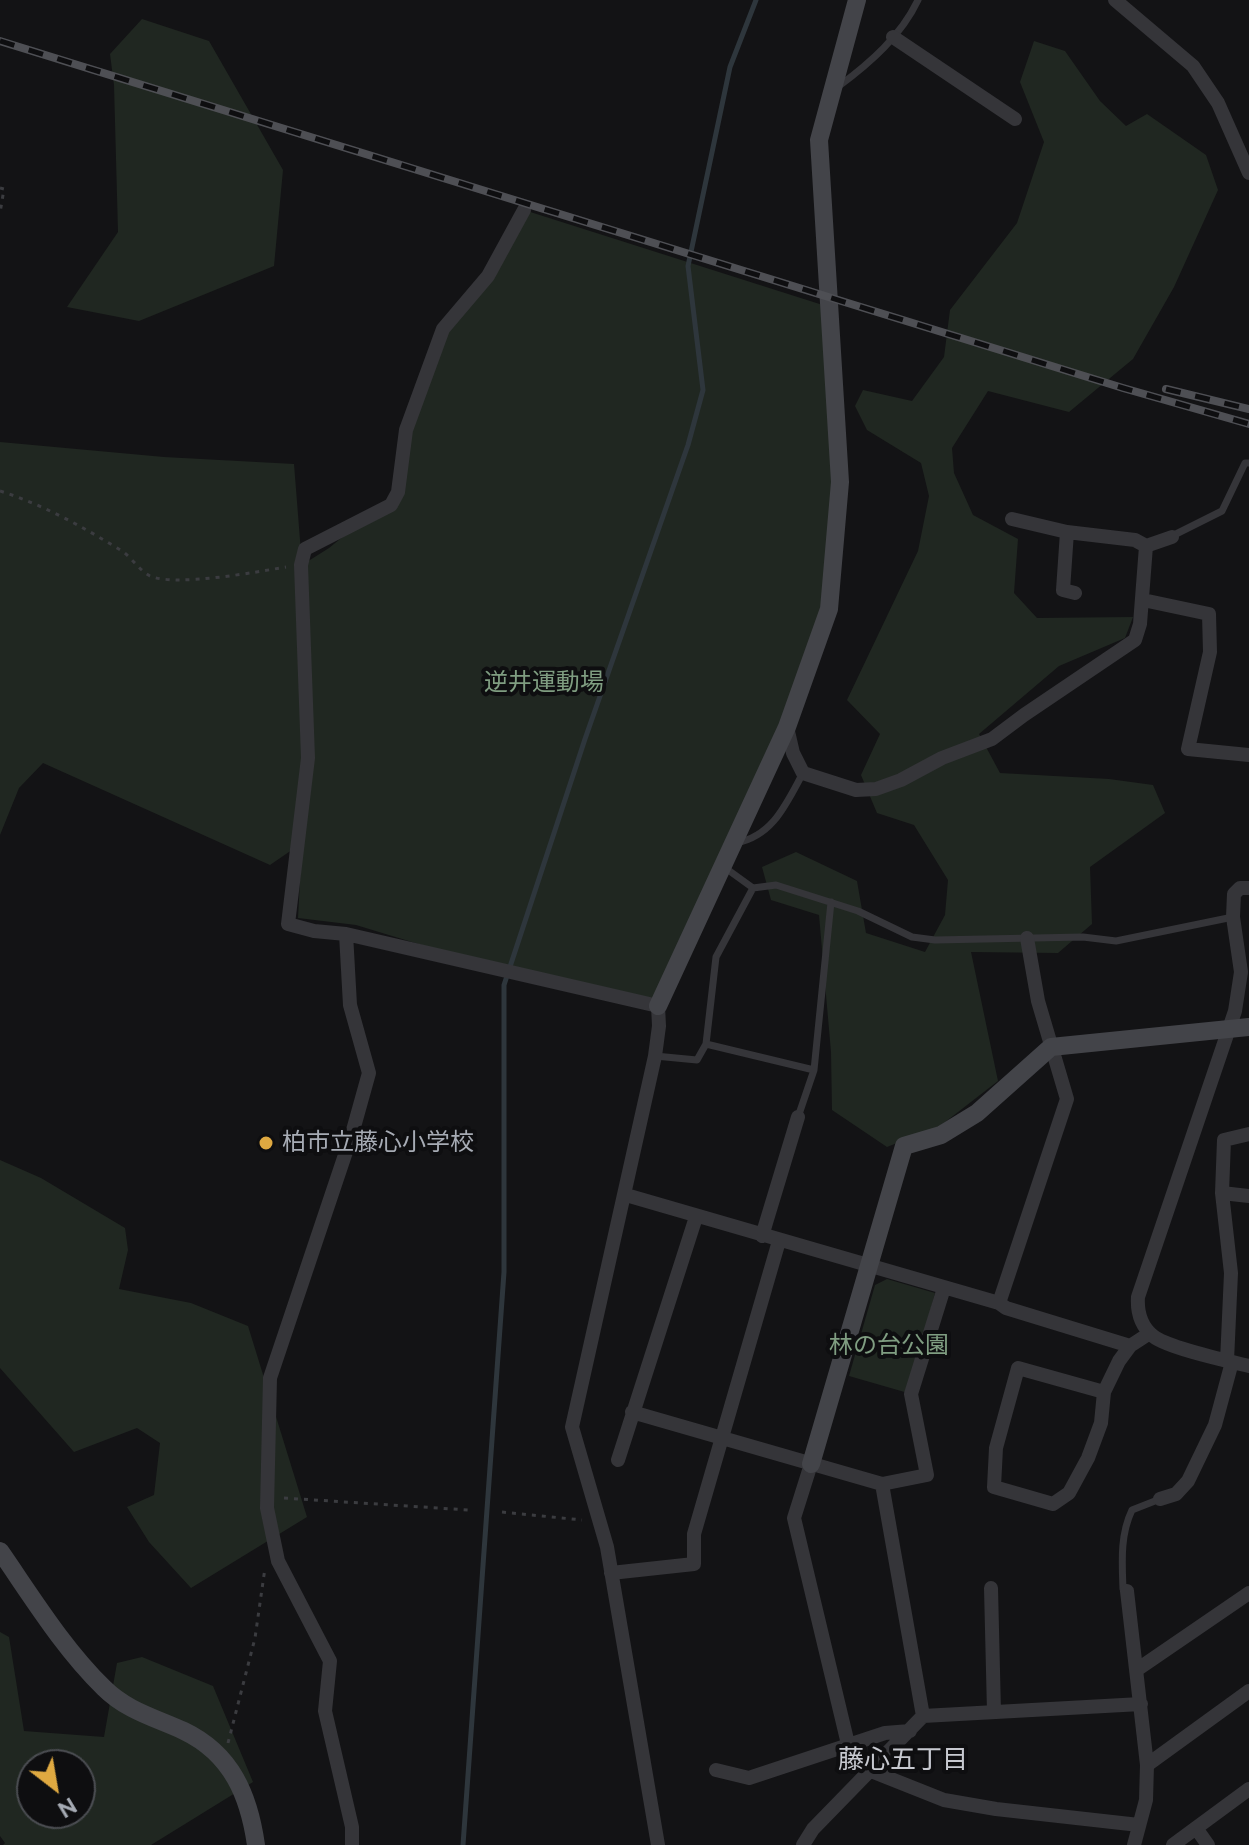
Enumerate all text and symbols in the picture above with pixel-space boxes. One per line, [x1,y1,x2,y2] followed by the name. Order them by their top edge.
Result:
[484,669,604,697] park label: 逆井運動場
[282,1129,474,1157] place label: 柏市立藤心小学校
[257,1134,275,1152] marker: 柏市立藤心小学校
[829,1332,949,1360] park label: 林の台公園
[838,1744,968,1776] district label: 藤心五丁目
[16,1749,96,1829] north arrow
[53,1792,81,1823] text: N

